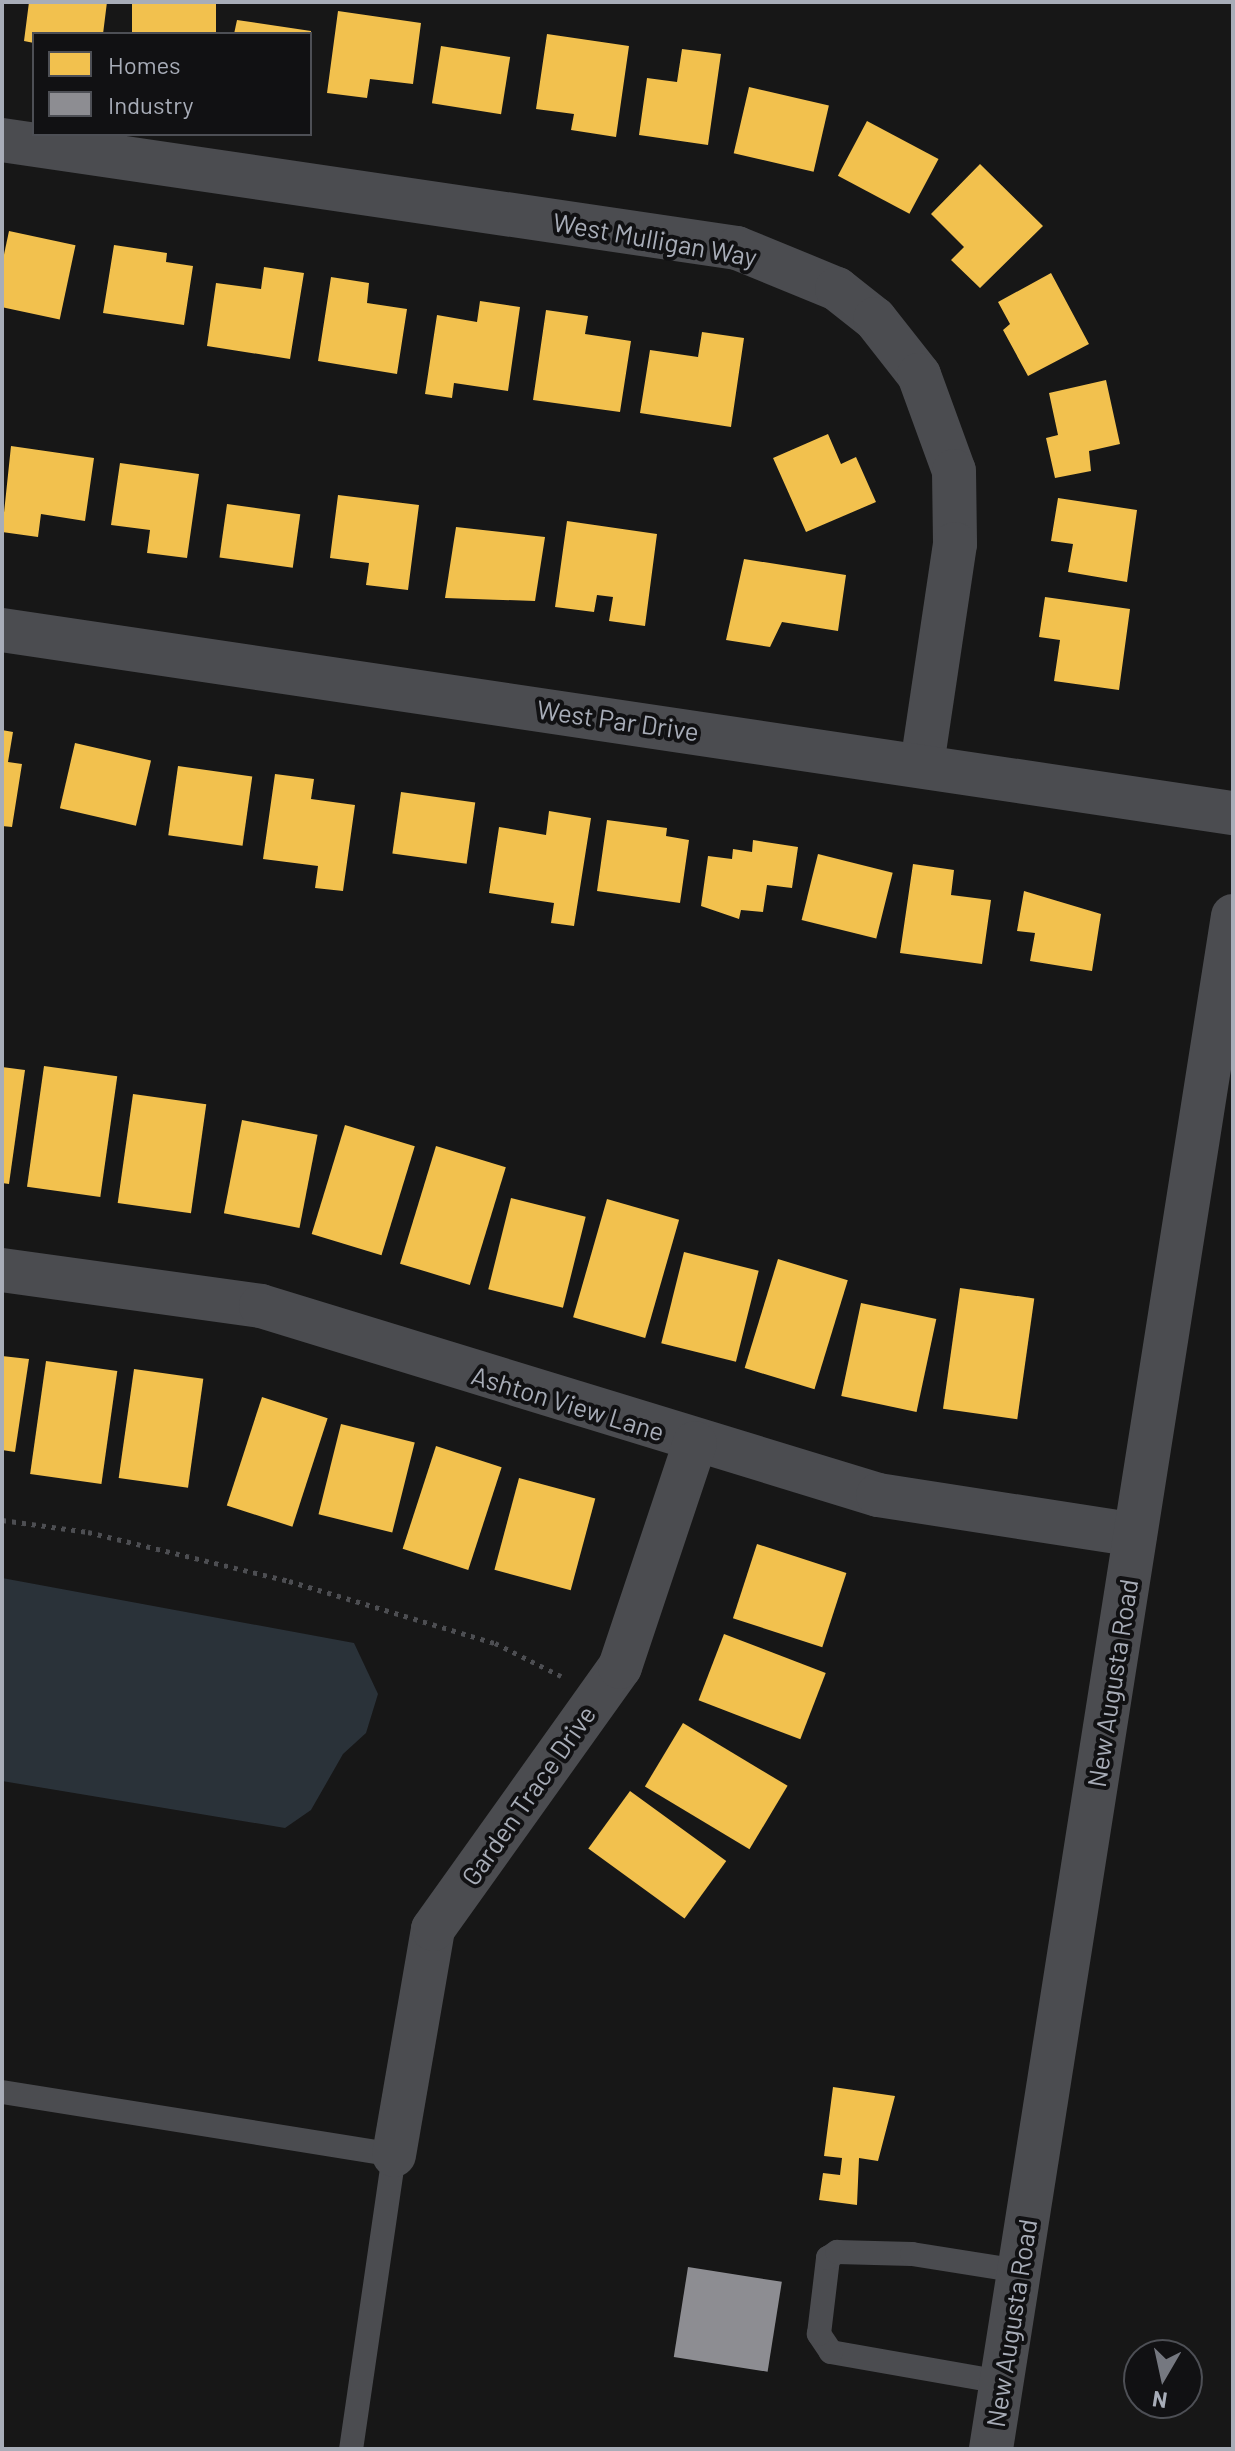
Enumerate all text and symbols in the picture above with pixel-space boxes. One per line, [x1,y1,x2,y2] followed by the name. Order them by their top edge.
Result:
[32,32,312,136] legend
[108,50,181,79] text: Homes
[108,90,194,119] text: Industry
[551,206,759,272] street label: West Mulligan Way
[535,693,701,747] street label: West Par Drive
[468,1359,668,1447] street label: Ashton View Lane
[1080,1577,1144,1789] street label: New Augusta Road
[454,1699,602,1891] street label: Garden Trace Drive
[979,2217,1043,2429] street label: New Augusta Road
[1123,2339,1203,2419] north arrow
[1150,2387,1169,2415] text: N

